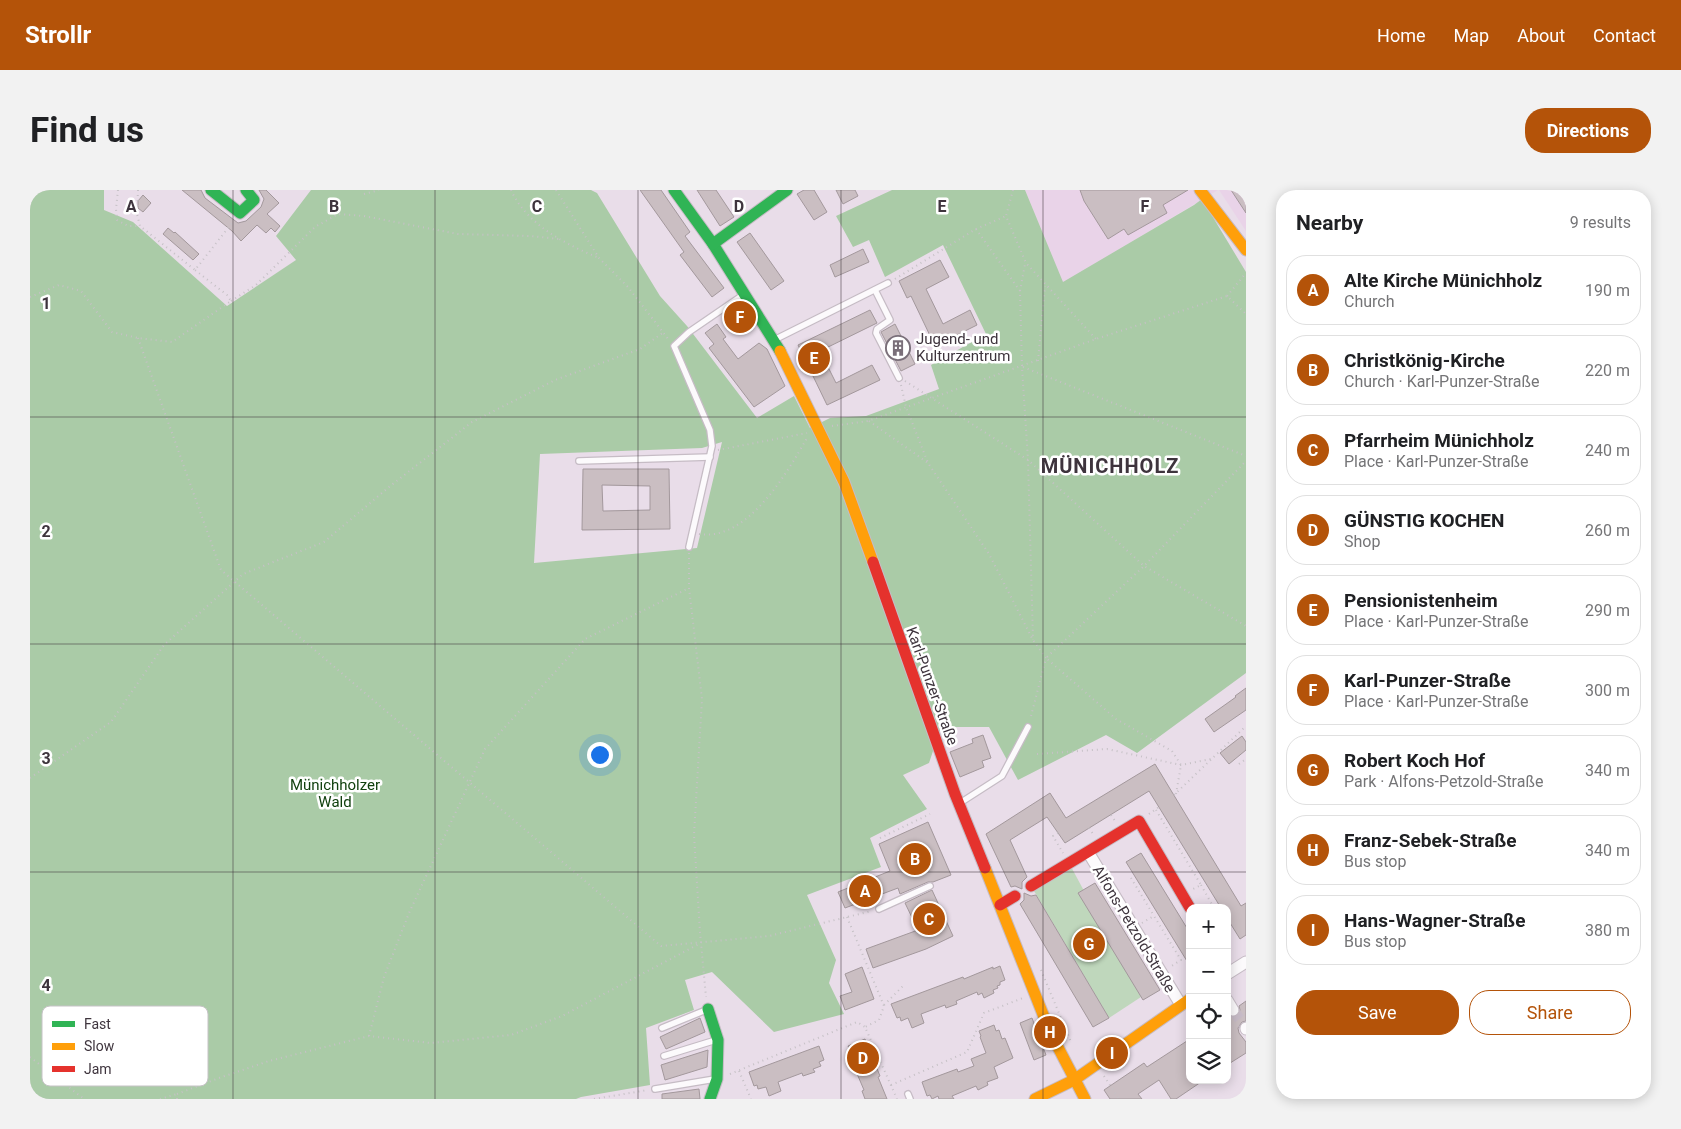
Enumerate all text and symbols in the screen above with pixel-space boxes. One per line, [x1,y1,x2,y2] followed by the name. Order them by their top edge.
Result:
[25,21,91,49] text: Strollr
[1377,25,1426,46] text: Home
[1454,25,1489,46] text: Map
[1517,25,1565,46] text: About
[1593,25,1656,46] text: Contact
[1525,108,1651,153] button: Directions
[30,110,144,151] text: Find us
[126,197,137,216] text: A
[329,197,339,216] text: B
[532,197,542,216] text: C
[734,197,744,216] text: D
[938,197,947,216] text: E
[1141,197,1150,216] text: F
[1296,211,1363,235] text: Nearby
[1570,213,1631,232] text: 9 results
[1344,269,1542,292] text: Alte Kirche Münichholz
[1308,281,1318,300] text: A
[1585,281,1630,300] text: 190 m
[1344,292,1395,311] text: Church
[41,294,51,313] text: 1
[724,298,756,336] pin: F
[916,330,1010,365] place label: Jugend- und Kulturzentrum
[885,335,911,361] building icon: Jugend- und Kulturzentrum
[798,339,830,377] pin: E
[1344,349,1505,372] text: Christkönig-Kirche
[1308,361,1318,380] text: B
[1585,361,1630,380] text: 220 m
[1344,372,1540,391] text: Church · Karl-Punzer-Straße
[1344,429,1534,452] text: Pfarrheim Münichholz
[1308,441,1318,460] text: C
[1585,441,1630,460] text: 240 m
[1344,452,1529,471] text: Place · Karl-Punzer-Straße
[1041,454,1179,478] district label: MÜNICHHOLZ
[1344,509,1504,532] text: GÜNSTIG KOCHEN
[1308,521,1318,540] text: D
[1585,521,1630,540] text: 260 m
[41,522,51,541] text: 2
[1344,532,1380,551] text: Shop
[1344,589,1498,612] text: Pensionistenheim
[1309,601,1318,620] text: E
[1585,601,1630,620] text: 290 m
[1344,612,1529,631] text: Place · Karl-Punzer-Straße
[902,624,962,748] street label: Karl-Punzer-Straße
[1344,669,1511,692] text: Karl-Punzer-Straße
[1309,681,1317,700] text: F
[1585,681,1630,700] text: 300 m
[1344,692,1529,711] text: Place · Karl-Punzer-Straße
[587,742,613,768] your location
[41,749,51,768] text: 3
[1344,749,1485,772] text: Robert Koch Hof
[1308,761,1318,780] text: G
[1585,761,1630,780] text: 340 m
[1344,772,1543,791] text: Park · Alfons-Petzold-Straße
[290,776,380,811] park label: Münichholzer Wald
[1344,829,1517,852] text: Franz-Sebek-Straße
[899,840,931,878] pin: B
[1307,841,1319,860] text: H
[1585,841,1630,860] text: 340 m
[1344,852,1406,871] text: Bus stop
[1089,862,1179,996] street label: Alfons-Petzold-Straße
[849,872,881,910] pin: A
[913,900,945,938] pin: C
[1186,904,1231,1084] map controls
[1186,904,1231,949] button: +
[1344,909,1525,932] text: Hans-Wagner-Straße
[1311,921,1315,940] text: I
[1585,921,1630,940] text: 380 m
[1073,925,1105,963] pin: G
[1344,932,1406,951] text: Bus stop
[1186,949,1231,994] button: −
[41,976,51,995] text: 4
[1296,990,1459,1035] button: Save
[1469,990,1631,1035] button: Share
[1186,994,1231,1039] button: locate
[42,1006,208,1086] legend
[1034,1013,1066,1051] pin: H
[84,1016,111,1032] text: Fast
[1096,1034,1128,1072] pin: I
[84,1038,115,1054] text: Slow
[847,1039,879,1077] pin: D
[1186,1039,1231,1084] button: layers
[84,1061,112,1077] text: Jam

